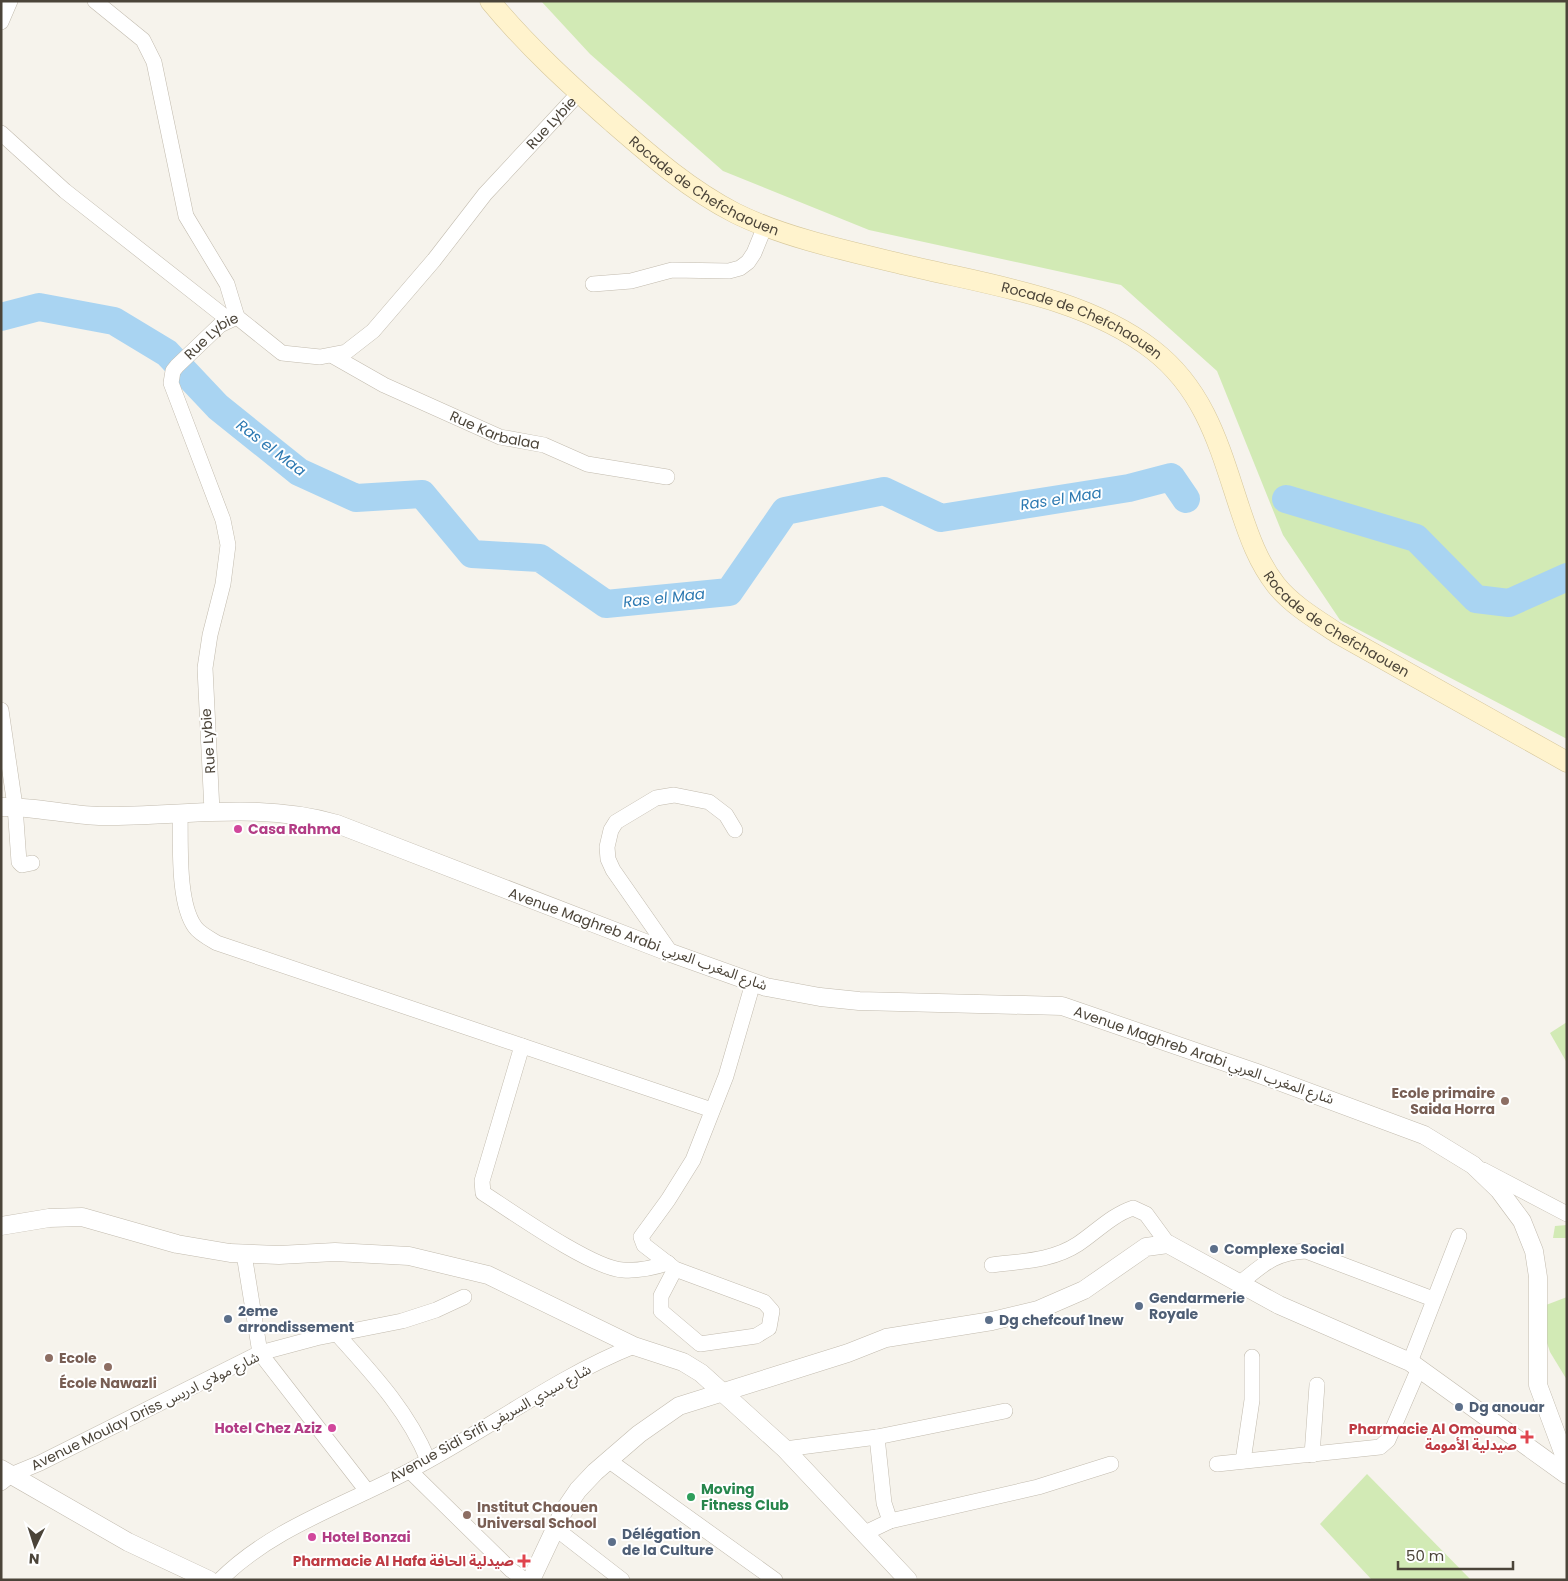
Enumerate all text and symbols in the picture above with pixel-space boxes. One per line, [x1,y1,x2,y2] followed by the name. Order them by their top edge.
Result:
[522,92,581,154] street label: Rue Lybie
[625,131,782,240] street label: Rocade de Chefchaouen
[999,277,1167,364] street label: Rocade de Chefchaouen
[180,308,242,364] street label: Rue Lybie
[447,406,542,454] street label: Rue Karbalaa
[232,414,310,481] water label: Ras el Maa
[1019,482,1103,515] water label: Ras el Maa
[1259,567,1413,682] street label: Rocade de Chefchaouen
[622,583,706,612] water label: Ras el Maa
[196,707,220,774] street label: Rue Lybie
[248,819,341,839] place label: Casa Rahma
[232,823,244,835] marker: Casa Rahma
[505,883,770,996] street label: Avenue Maghreb Arabi شارع المغرب العربي
[1071,1001,1337,1110] street label: Avenue Maghreb Arabi شارع المغرب العربي
[1392,1083,1495,1119] place label: Ecole primaire Saida Horra
[1499,1095,1511,1107] marker: Ecole primaire Saida Horra
[1224,1239,1344,1259] place label: Complexe Social
[1208,1243,1220,1255] marker: Complexe Social
[1149,1288,1245,1324] place label: Gendarmerie Royale
[1133,1300,1145,1312] marker: Gendarmerie Royale
[238,1301,355,1337] place label: 2eme arrondissement
[999,1310,1124,1330] place label: Dg chefcouf 1new
[222,1313,234,1325] marker: 2eme arrondissement
[983,1314,995,1326] marker: Dg chefcouf 1new
[27,1347,263,1476] street label: Avenue Moulay Driss شارع مولاي ادريس
[59,1348,97,1368] place label: Ecole
[43,1352,55,1364] marker: Ecole
[386,1359,595,1488] street label: Avenue Sidi Srifi شارع سيدي السريفي
[102,1361,114,1373] marker: École Nawazli
[59,1373,157,1393] place label: École Nawazli
[1469,1397,1544,1417] place label: Dg anouar
[1453,1401,1465,1413] marker: Dg anouar
[214,1418,322,1438] place label: Hotel Chez Aziz
[1349,1419,1517,1455] place label: Pharmacie Al Omouma صيدلية الأمومة
[326,1422,338,1434] marker: Hotel Chez Aziz
[1521,1431,1533,1443] marker: Pharmacie Al Omouma صيدلية الأمومة
[701,1479,789,1515] place label: Moving Fitness Club
[685,1491,697,1503] marker: Moving Fitness Club
[477,1497,598,1533] place label: Institut Chaouen Universal School
[461,1509,473,1521] marker: Institut Chaouen Universal School
[10,1521,60,1571] north arrow
[622,1524,714,1560] place label: Délégation de la Culture
[322,1527,411,1547] place label: Hotel Bonzai
[306,1531,318,1543] marker: Hotel Bonzai
[606,1536,618,1548] marker: Délégation de la Culture
[1398,1538,1513,1570] scale bar
[1406,1545,1444,1566] text: 50 m
[28,1549,40,1569] text: N
[293,1551,514,1571] place label: Pharmacie Al Hafa صيدلية الحافة
[518,1555,530,1567] marker: Pharmacie Al Hafa صيدلية الحافة

